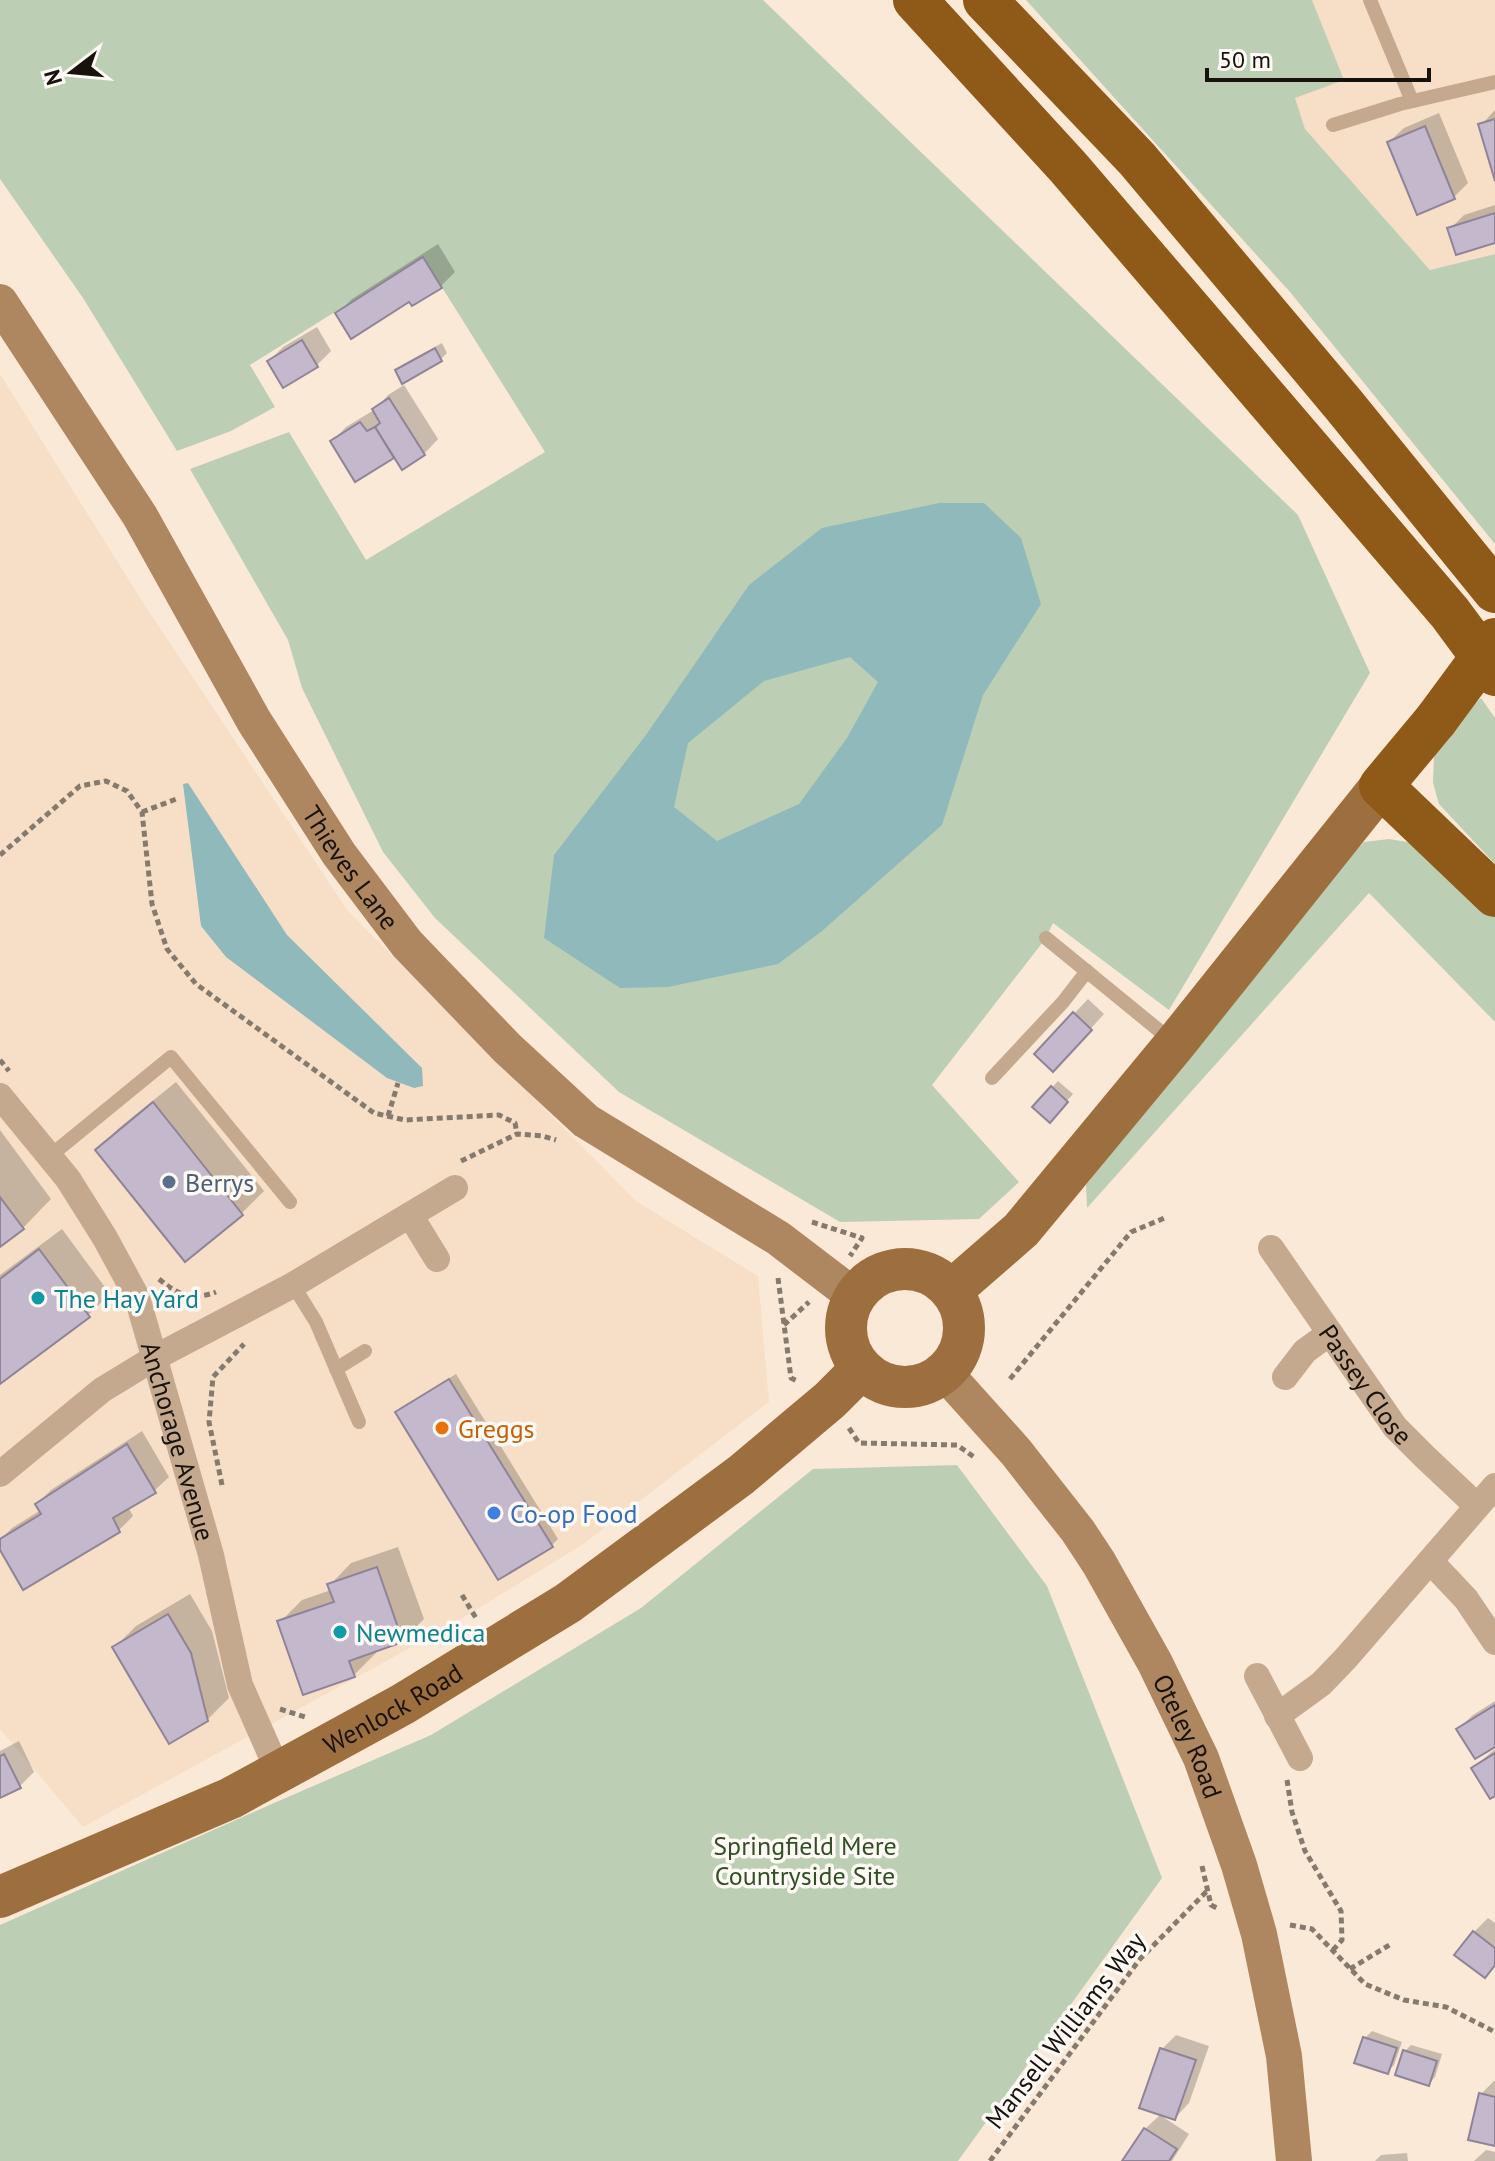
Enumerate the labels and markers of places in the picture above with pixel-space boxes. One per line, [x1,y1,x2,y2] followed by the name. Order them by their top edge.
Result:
[185,1166,254,1199] place label: Berrys
[160,1173,178,1191] marker: Berrys
[54,1282,199,1315] place label: The Hay Yard
[29,1289,47,1307] marker: The Hay Yard
[458,1412,535,1445] place label: Greggs
[433,1419,451,1437] marker: Greggs
[510,1497,637,1530] place label: Co-op Food
[485,1504,503,1522] marker: Co-op Food
[356,1616,485,1649] place label: Newmedica
[331,1623,349,1641] marker: Newmedica

